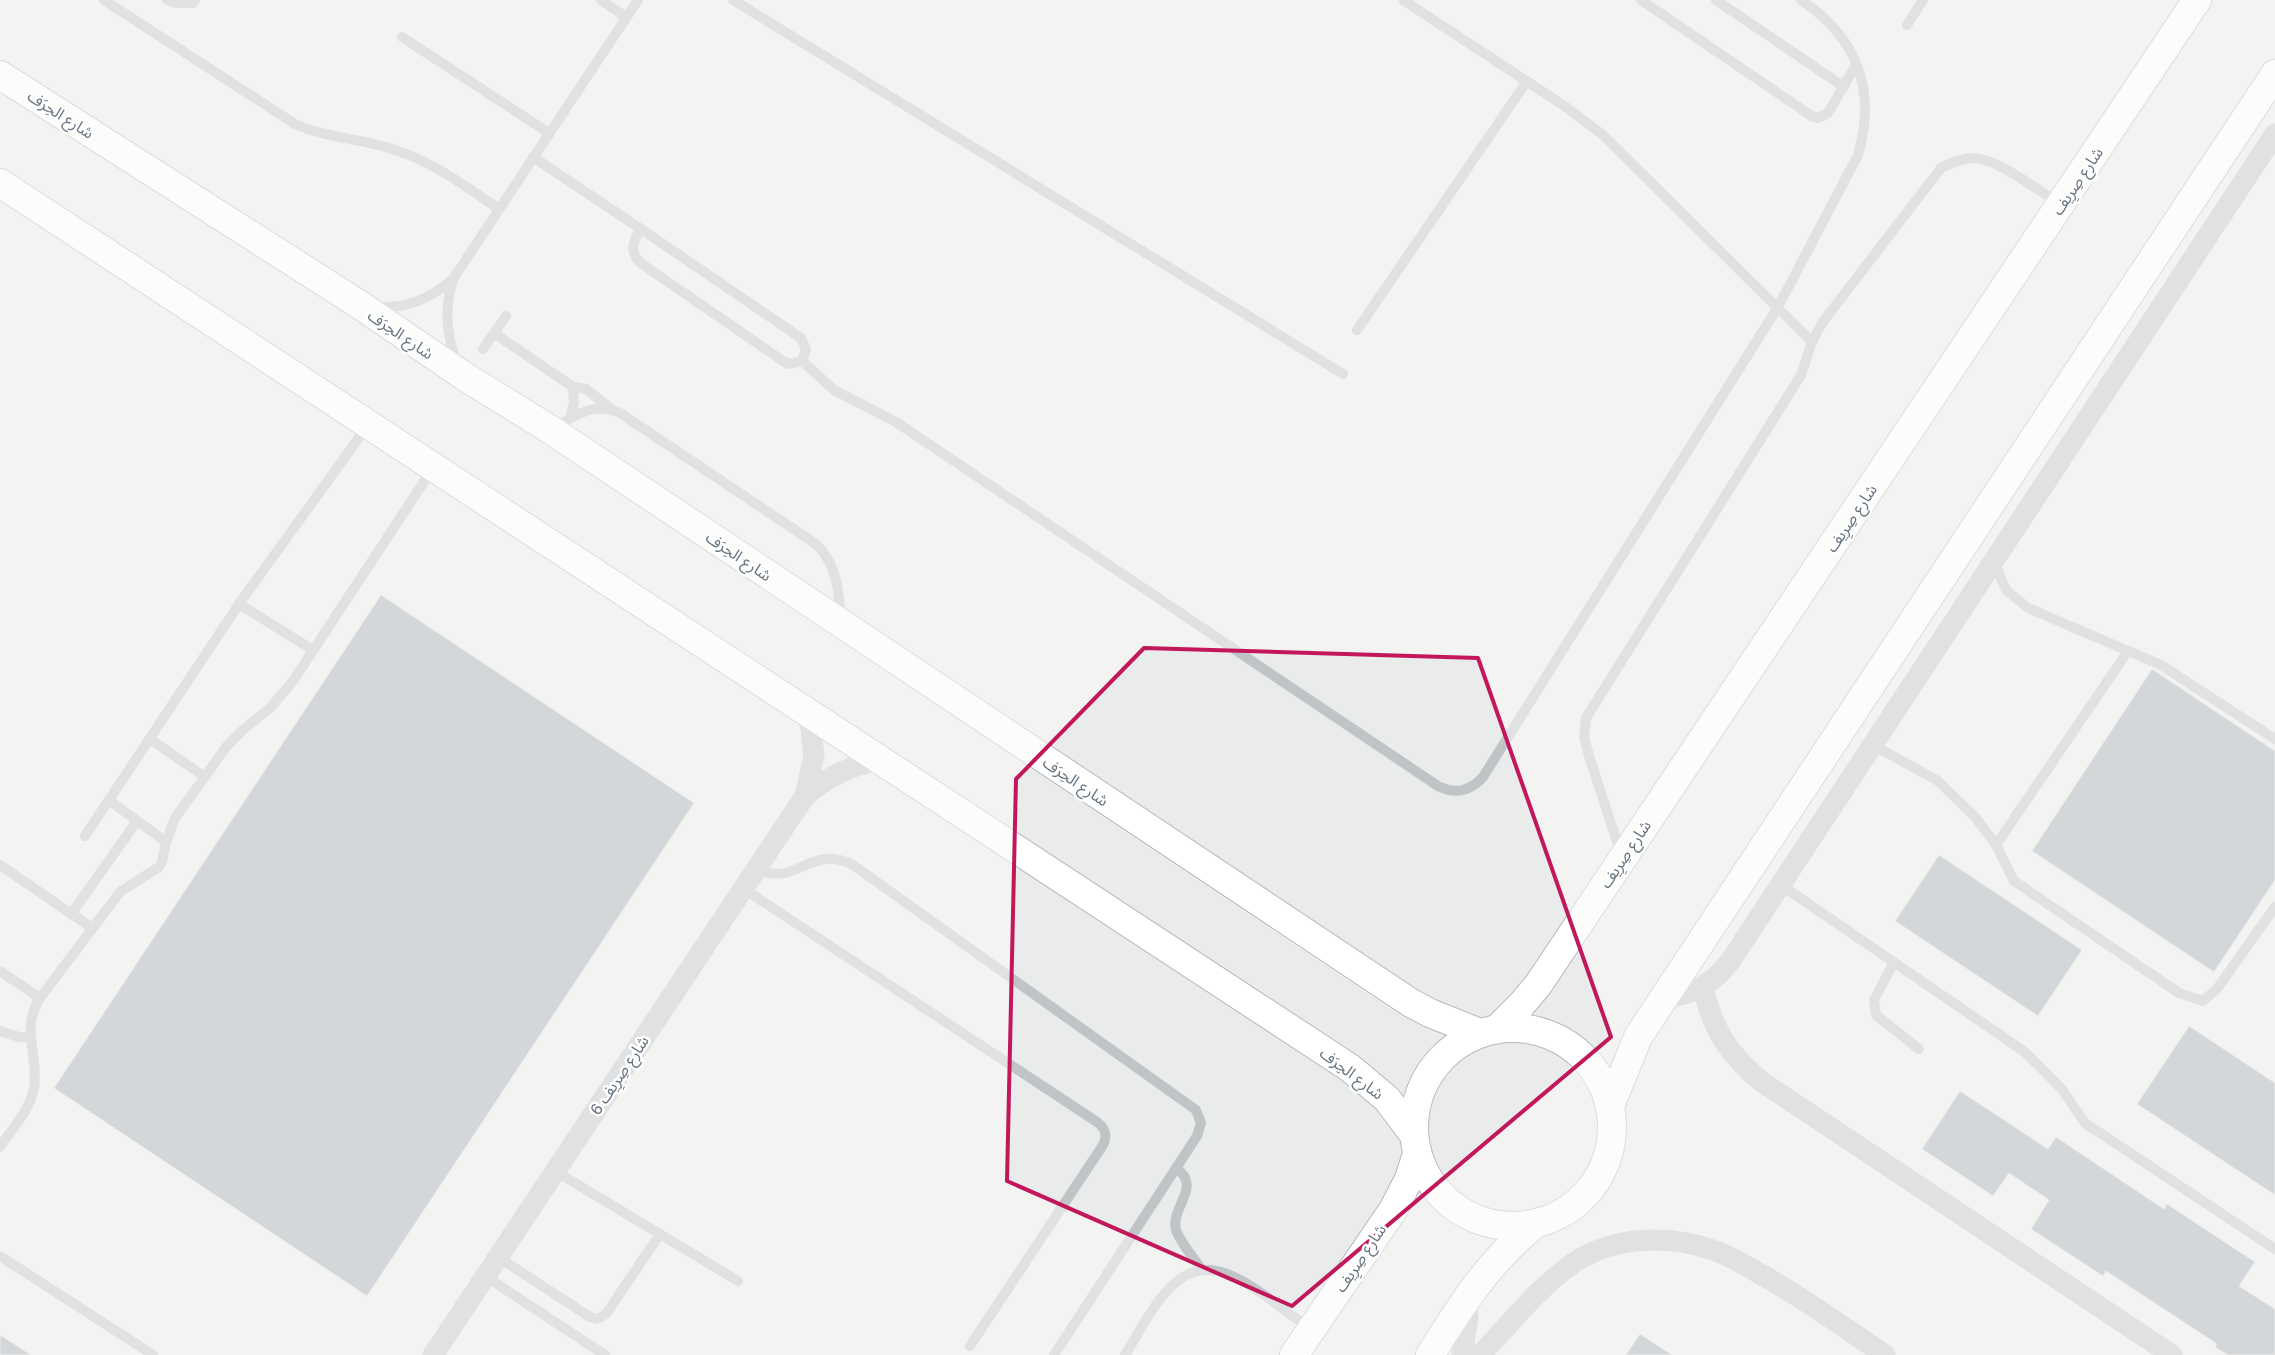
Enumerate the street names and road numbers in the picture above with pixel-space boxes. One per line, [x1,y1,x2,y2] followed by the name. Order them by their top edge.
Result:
[22,85,98,145] street label: شارع الحِرَف
[2047,143,2110,221] street label: شارع صِرِيف
[363,305,438,366] street label: شارع الحِرَف
[1821,480,1884,558] street label: شارع صِرِيف
[701,527,776,588] street label: شارع الحِرَف
[1038,752,1113,813] street label: شارع الحِرَف
[1595,816,1658,894] street label: شارع صِرِيف
[585,1031,655,1120] street label: شارع صِرِيف 6
[1314,1042,1388,1106] street label: شارع الحِرَف
[1330,1220,1393,1298] street label: شارع صِرِيف

